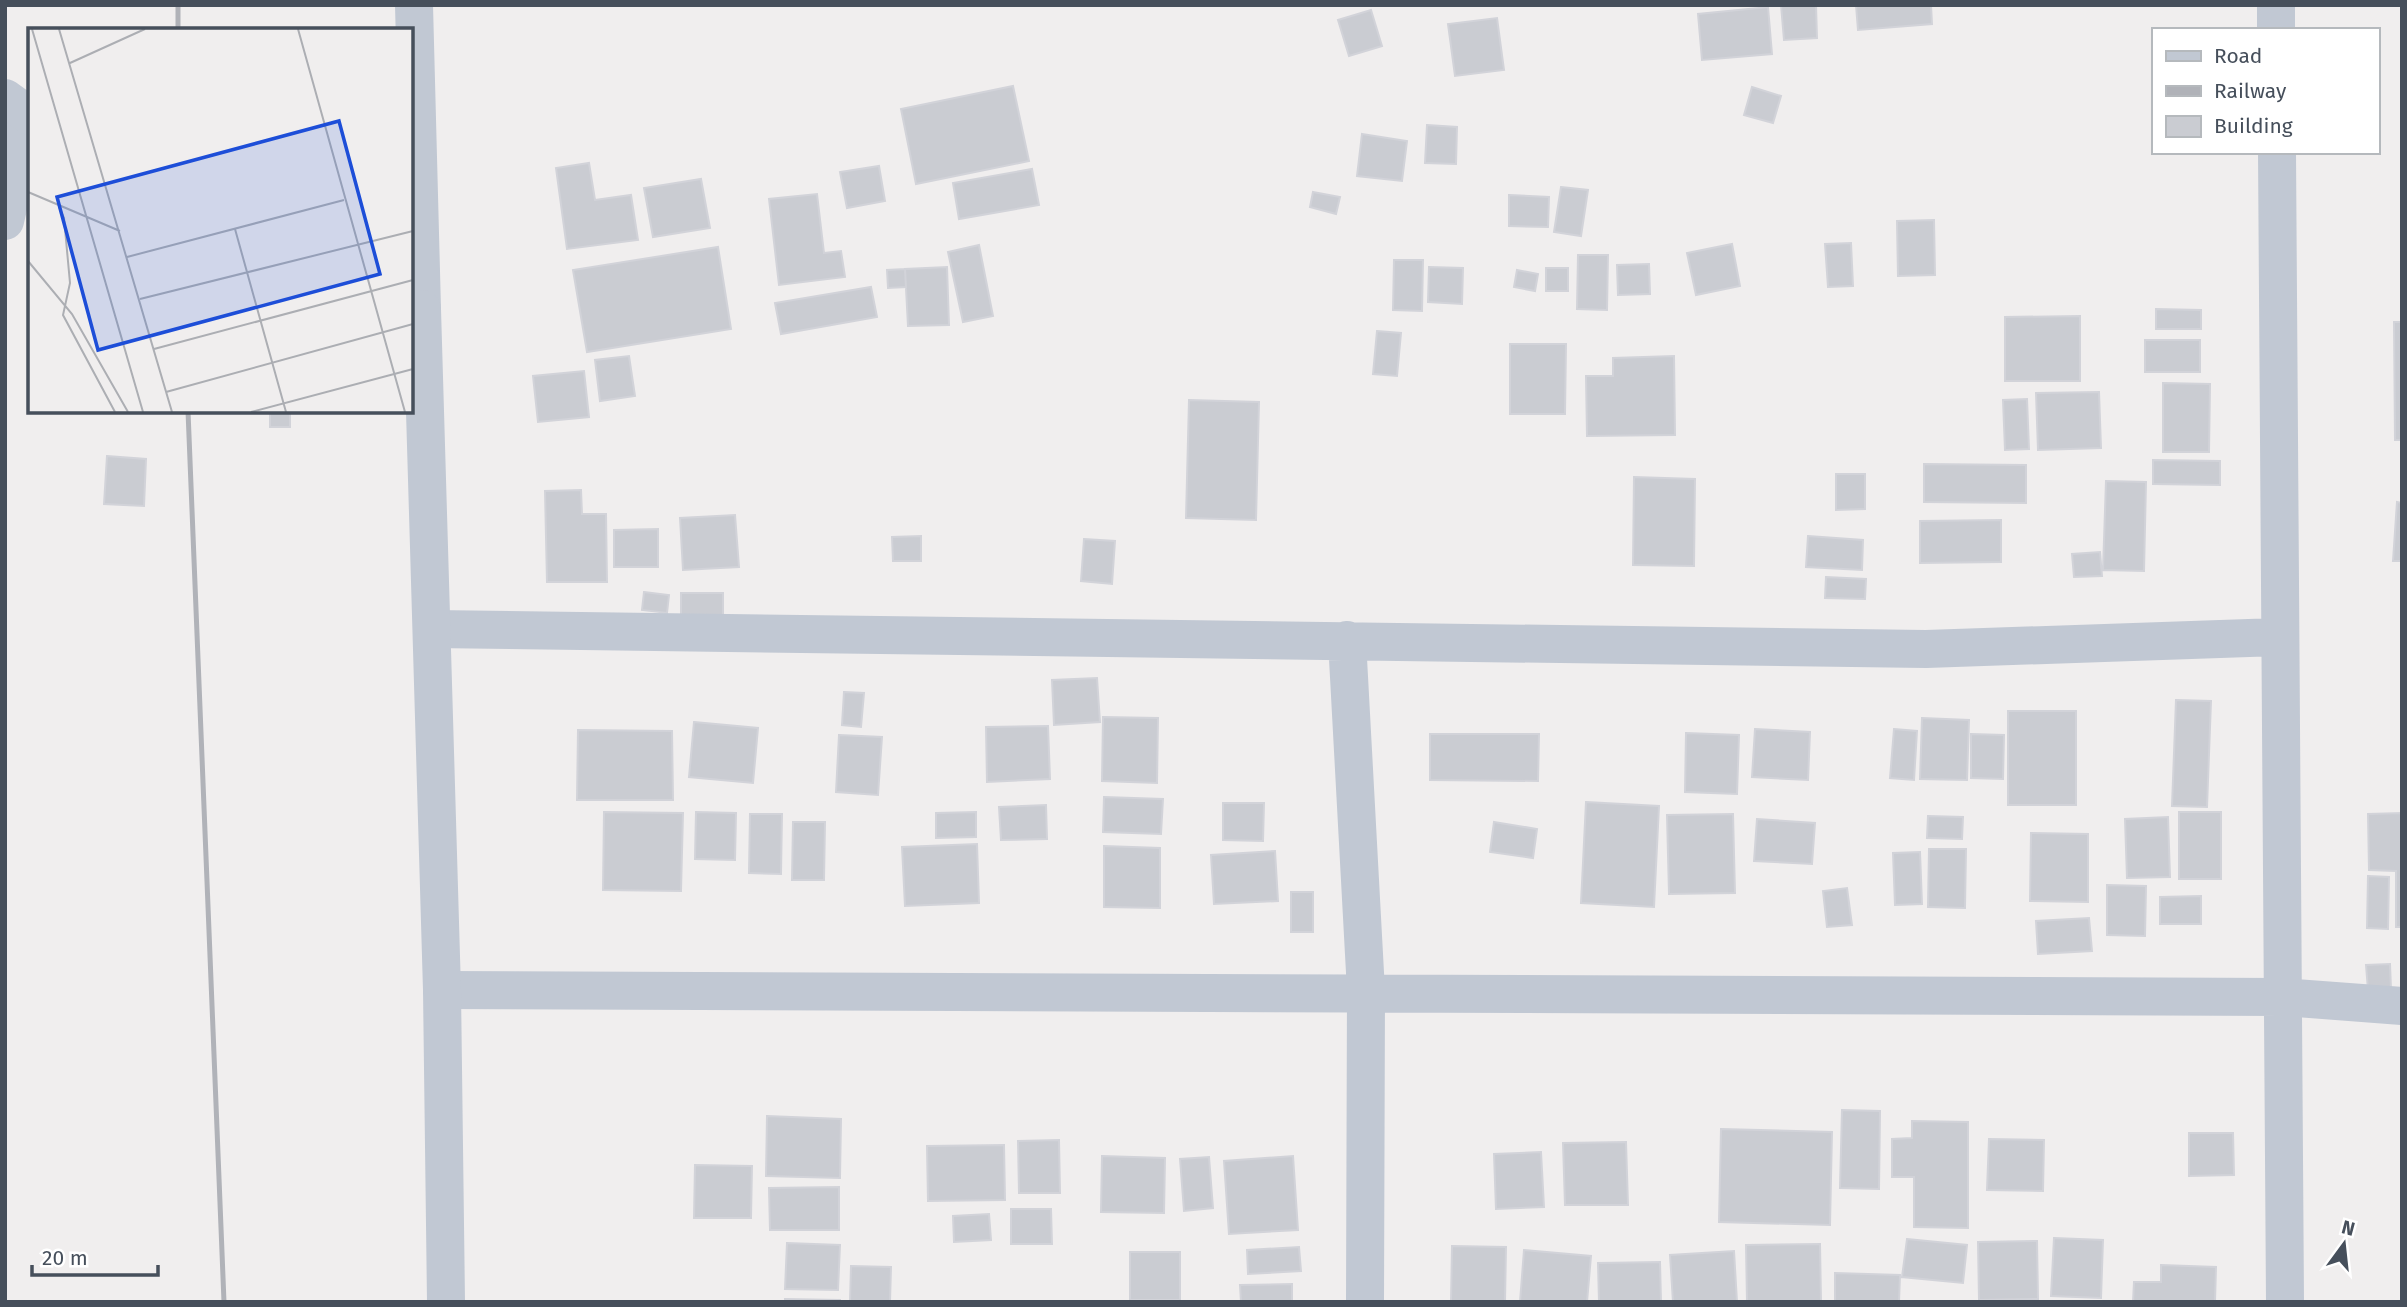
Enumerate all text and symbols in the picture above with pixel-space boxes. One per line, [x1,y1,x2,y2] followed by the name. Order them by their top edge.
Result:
[28,28,413,413] inset map
[2152,28,2379,154] legend
[2214,43,2262,69] text: Road
[2214,78,2287,104] text: Railway
[2214,113,2293,139] text: Building
[2309,1209,2379,1279] north arrow
[2339,1215,2357,1241] text: N
[32,1234,158,1278] scale bar
[42,1245,88,1271] text: 20 m

